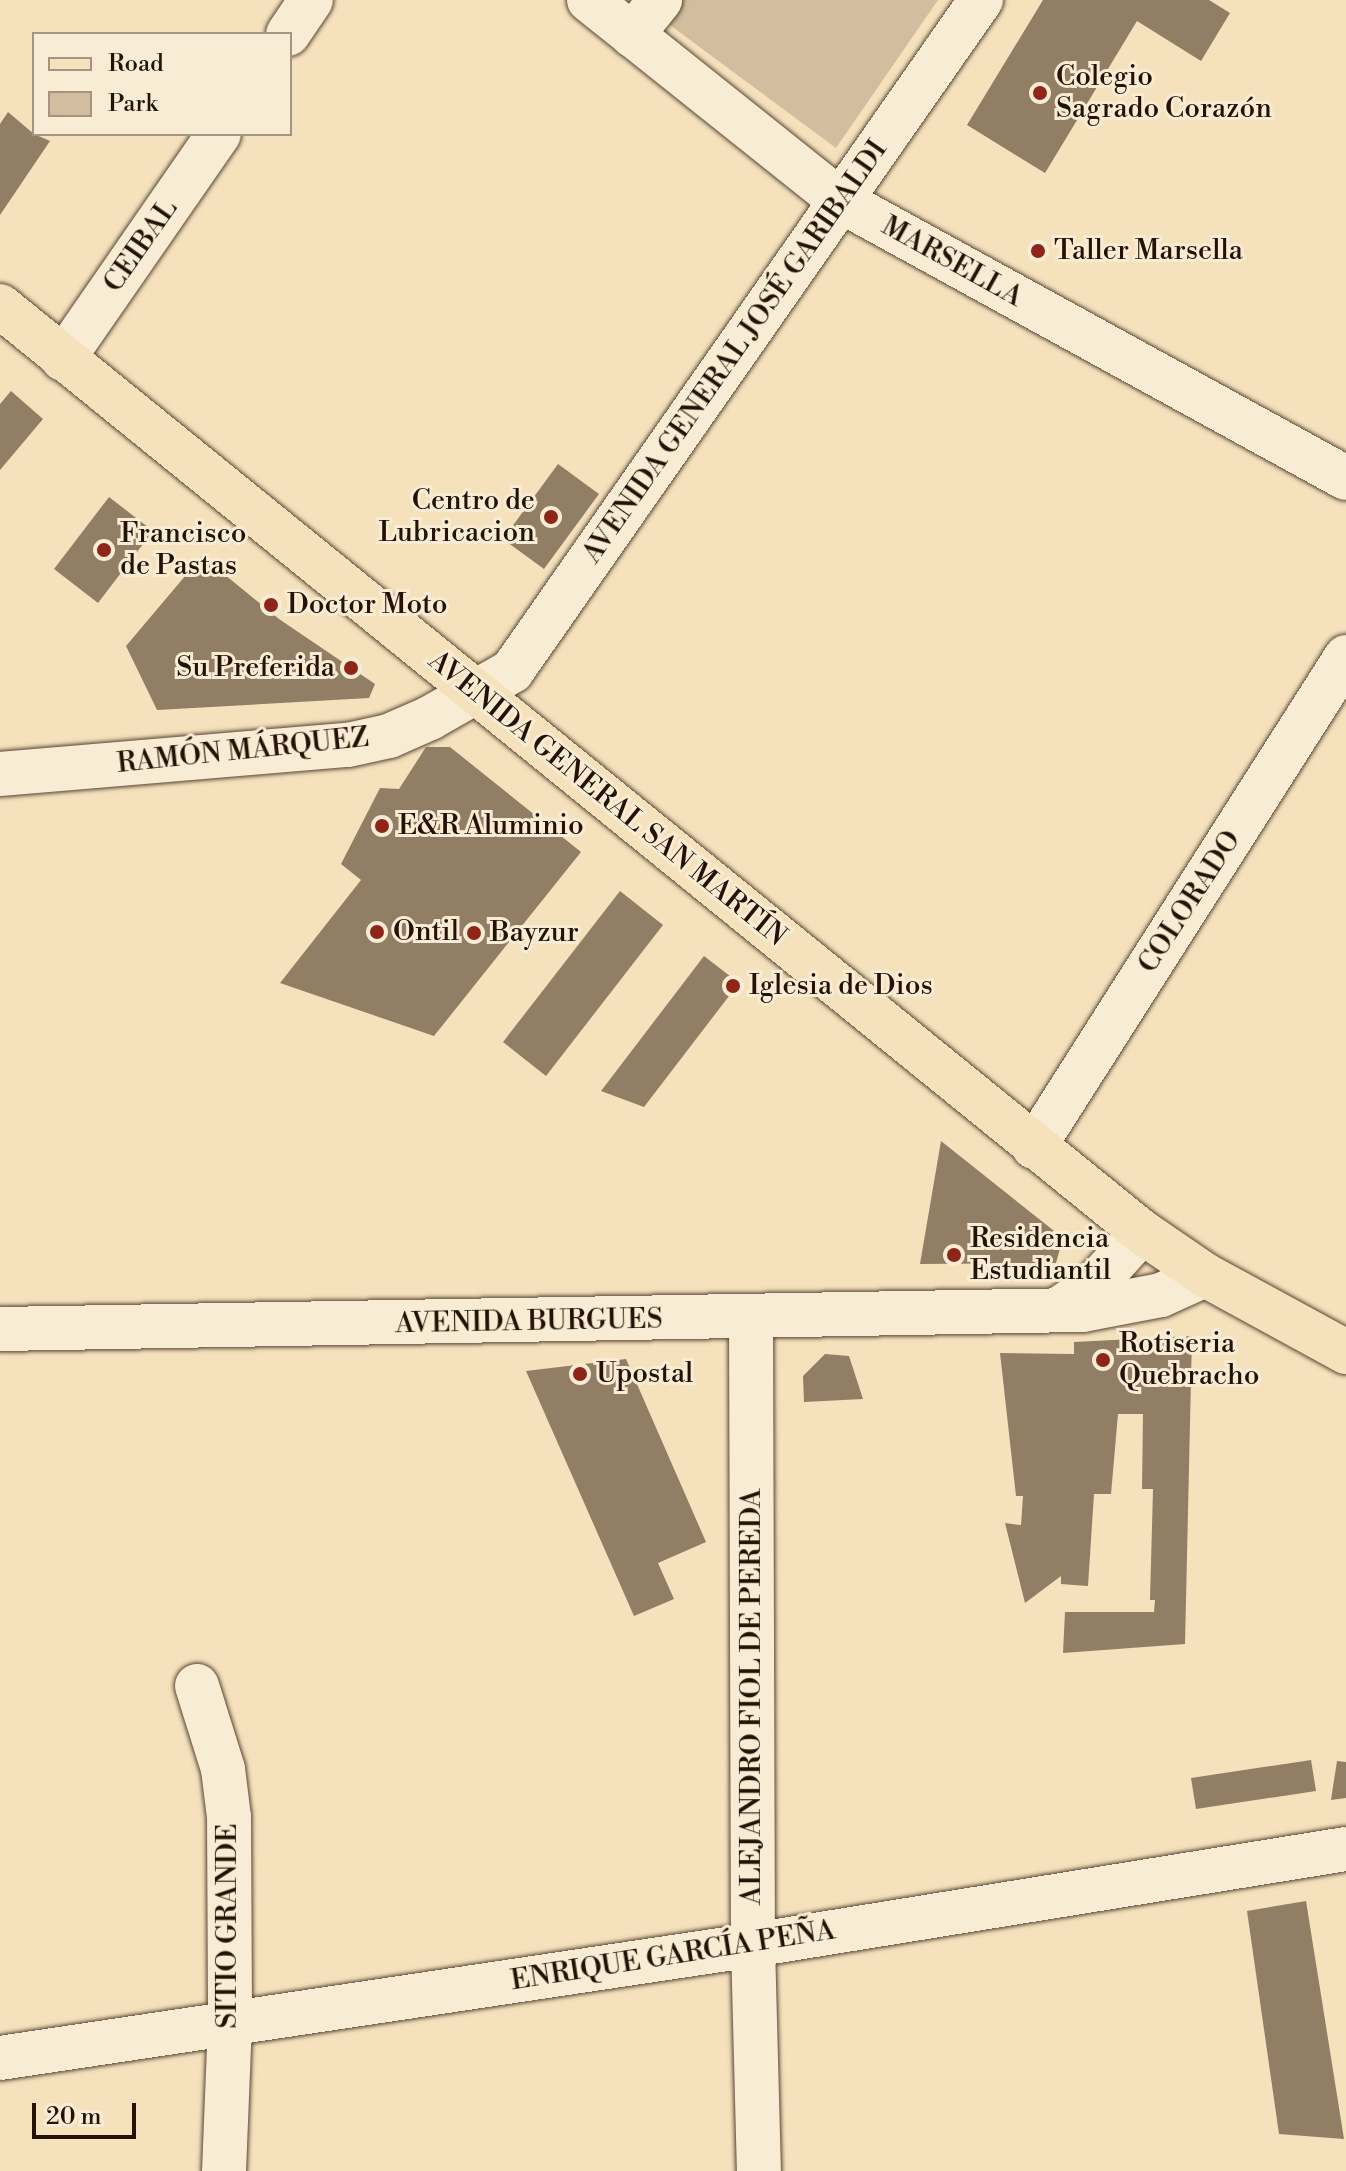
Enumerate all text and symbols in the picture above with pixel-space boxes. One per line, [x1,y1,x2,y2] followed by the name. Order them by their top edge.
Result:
[32,32,292,136] legend
[108,49,164,79] text: Road
[1056,60,1272,126] place label: Colegio Sagrado Corazón
[1031,84,1049,102] marker: Colegio Sagrado Corazón
[108,89,158,119] text: Park
[575,134,895,570] street label: AVENIDA GENERAL JOSÉ GARIBALDI
[97,193,185,299] street label: CEIBAL
[876,209,1028,315] street label: MARSELLA
[1054,234,1243,268] place label: Taller Marsella
[1029,242,1047,260] marker: Taller Marsella
[379,484,535,550] place label: Centro de Lubricacion
[542,508,560,526] marker: Centro de Lubricacion
[120,517,246,583] place label: Francisco de Pastas
[95,541,113,559] marker: Francisco de Pastas
[287,588,447,622] place label: Doctor Moto
[262,596,280,614] marker: Doctor Moto
[421,644,793,954] street label: AVENIDA GENERAL SAN MARTÍN
[176,651,335,685] place label: Su Preferida
[342,659,360,677] marker: Su Preferida
[115,721,371,781] street label: RAMÓN MÁRQUEZ
[398,809,584,843] place label: E&R Aluminio
[373,817,391,835] marker: E&R Aluminio
[1132,825,1248,979] street label: COLORADO
[393,915,459,949] place label: Ontil
[490,916,579,950] place label: Bayzur
[368,923,386,941] marker: Ontil
[465,924,483,942] marker: Bayzur
[749,969,933,1003] place label: Iglesia de Dios
[724,977,742,995] marker: Iglesia de Dios
[970,1222,1111,1288] place label: Residencia Estudiantil
[945,1246,963,1264] marker: Residencia Estudiantil
[395,1303,663,1341] street label: AVENIDA BURGUES
[1119,1327,1259,1393] place label: Rotiseria Quebracho
[1094,1351,1112,1369] marker: Rotiseria Quebracho
[596,1357,693,1391] place label: Upostal
[571,1365,589,1383] marker: Upostal
[735,1489,769,1905] street label: ALEJANDRO FIOL DE PEREDA
[211,1823,245,2029] street label: SITIO GRANDE
[508,1914,838,1998] street label: ENRIQUE GARCÍA PEÑA
[36,2087,140,2137] scale bar
[46,2102,102,2132] text: 20 m

